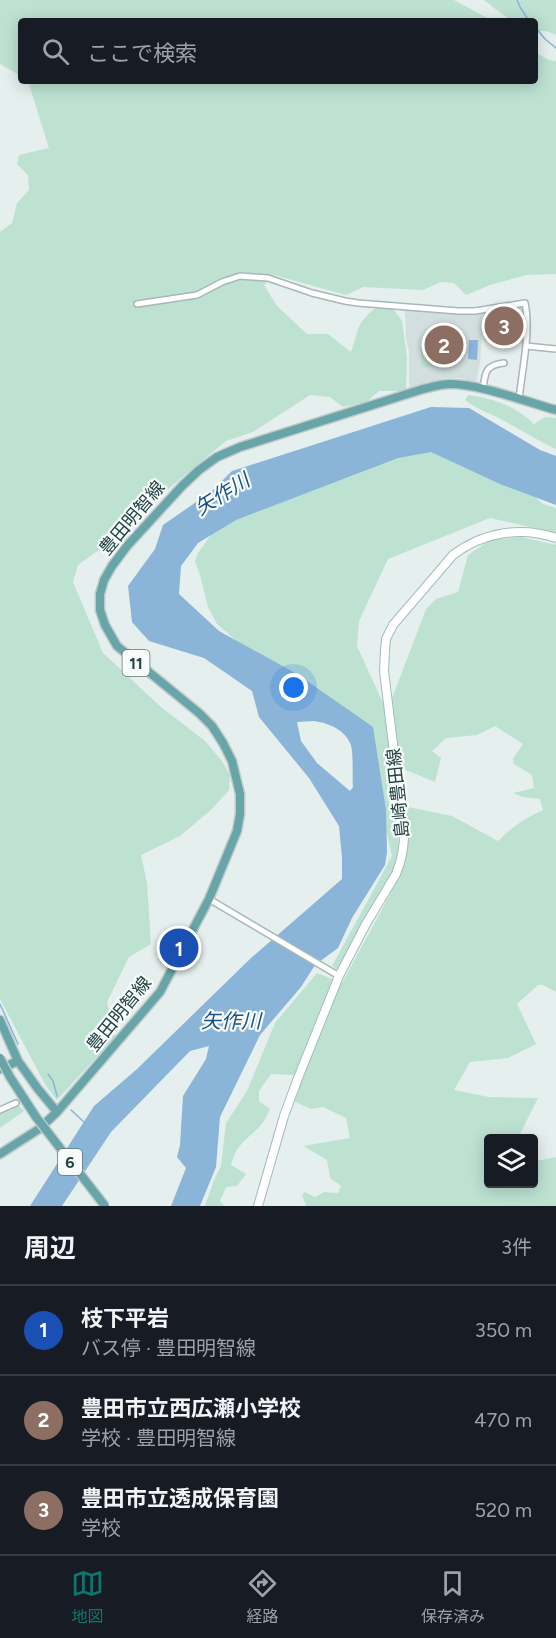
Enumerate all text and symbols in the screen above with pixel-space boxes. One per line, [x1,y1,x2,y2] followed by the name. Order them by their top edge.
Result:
[18,18,538,84] search box
[39,35,72,68] icon: search
[87,40,197,67] text: ここで検索
[484,304,524,348] pin: 3
[424,322,464,368] pin: 2
[190,467,255,520] water label: 矢作川
[95,476,169,560] street label: 豊田明智線
[122,650,150,676] road number: 11
[279,673,308,702] your location
[382,747,414,839] street label: 島崎豊田線
[160,926,198,970] pin: 1
[82,972,156,1056] street label: 豊田明智線
[201,1009,263,1033] water label: 矢作川
[484,1134,538,1188] map controls
[484,1134,538,1188] button: layers
[58,1149,82,1175] road number: 6
[24,1232,76,1264] text: 周辺
[501,1235,532,1259] text: 3件
[81,1305,169,1332] text: 枝下平岩
[39,1318,48,1342] text: 1
[475,1318,532,1342] text: 350 m
[81,1336,256,1360] text: バス停 · 豊田明智線
[81,1395,301,1422] text: 豊田市立西広瀬小学校
[38,1408,49,1432] text: 2
[474,1408,532,1432] text: 470 m
[81,1426,236,1450] text: 学校 · 豊田明智線
[81,1485,279,1512] text: 豊田市立透成保育園
[38,1498,49,1522] text: 3
[475,1498,532,1522] text: 520 m
[81,1516,121,1540] text: 学校
[71,1567,104,1627] tab: 地図
[246,1567,279,1627] tab: 経路
[421,1567,485,1627] tab: 保存済み

